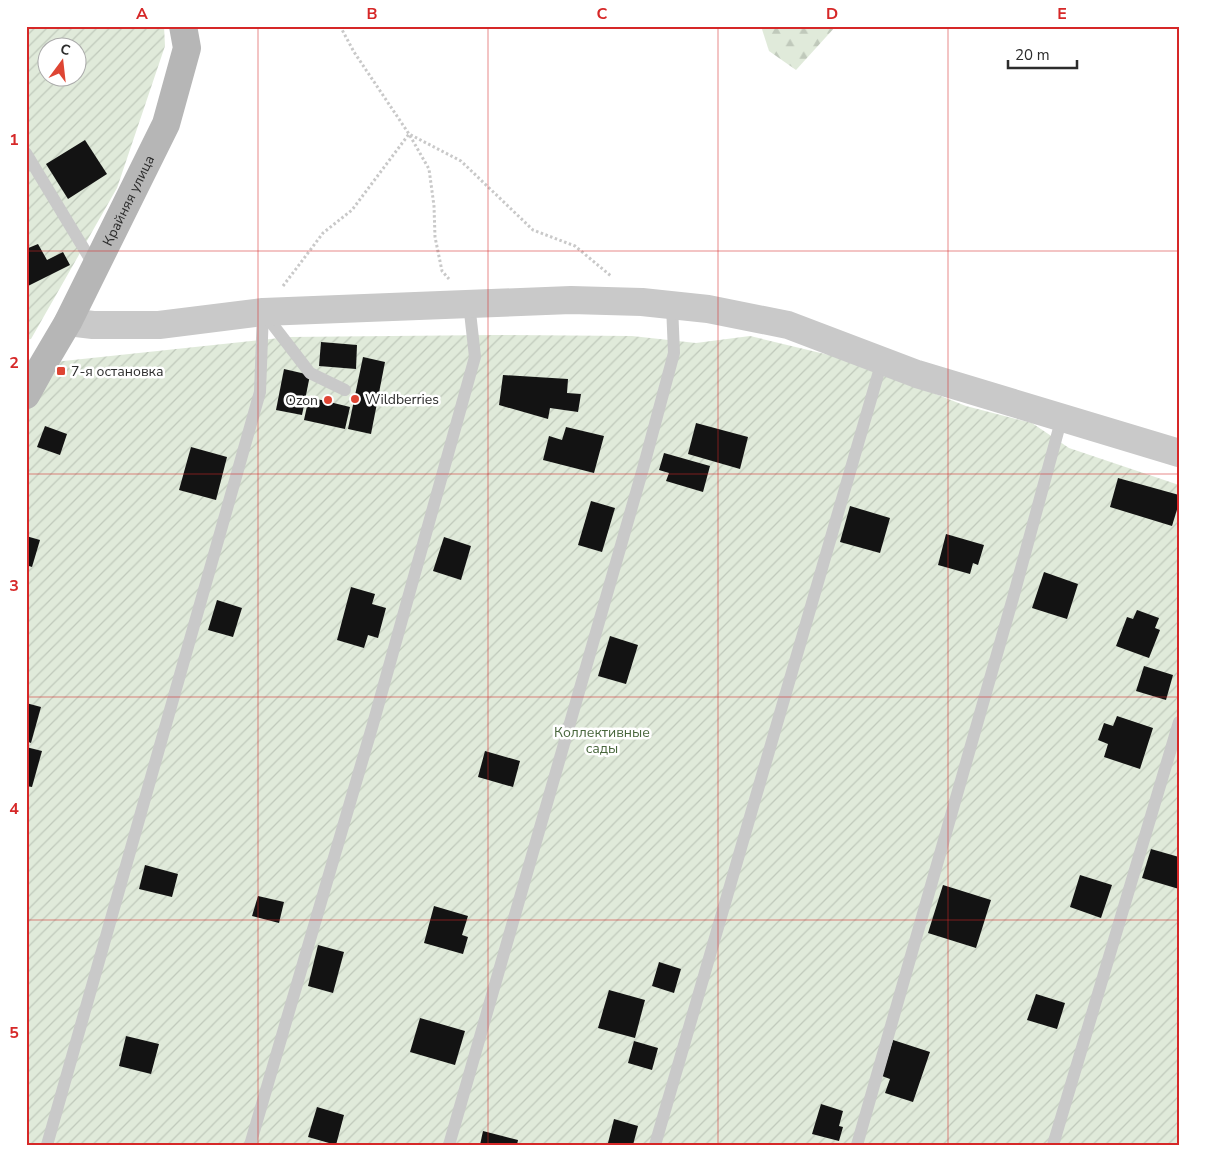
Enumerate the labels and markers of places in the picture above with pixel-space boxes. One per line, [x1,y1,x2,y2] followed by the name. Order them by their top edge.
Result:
[71,362,164,381] place label: 7-я остановка
[55,365,67,377] marker: 7-я остановка
[365,390,439,409] place label: Wildberries
[285,391,318,410] place label: Ozon
[349,393,361,405] marker: Wildberries
[322,394,334,406] marker: Ozon

